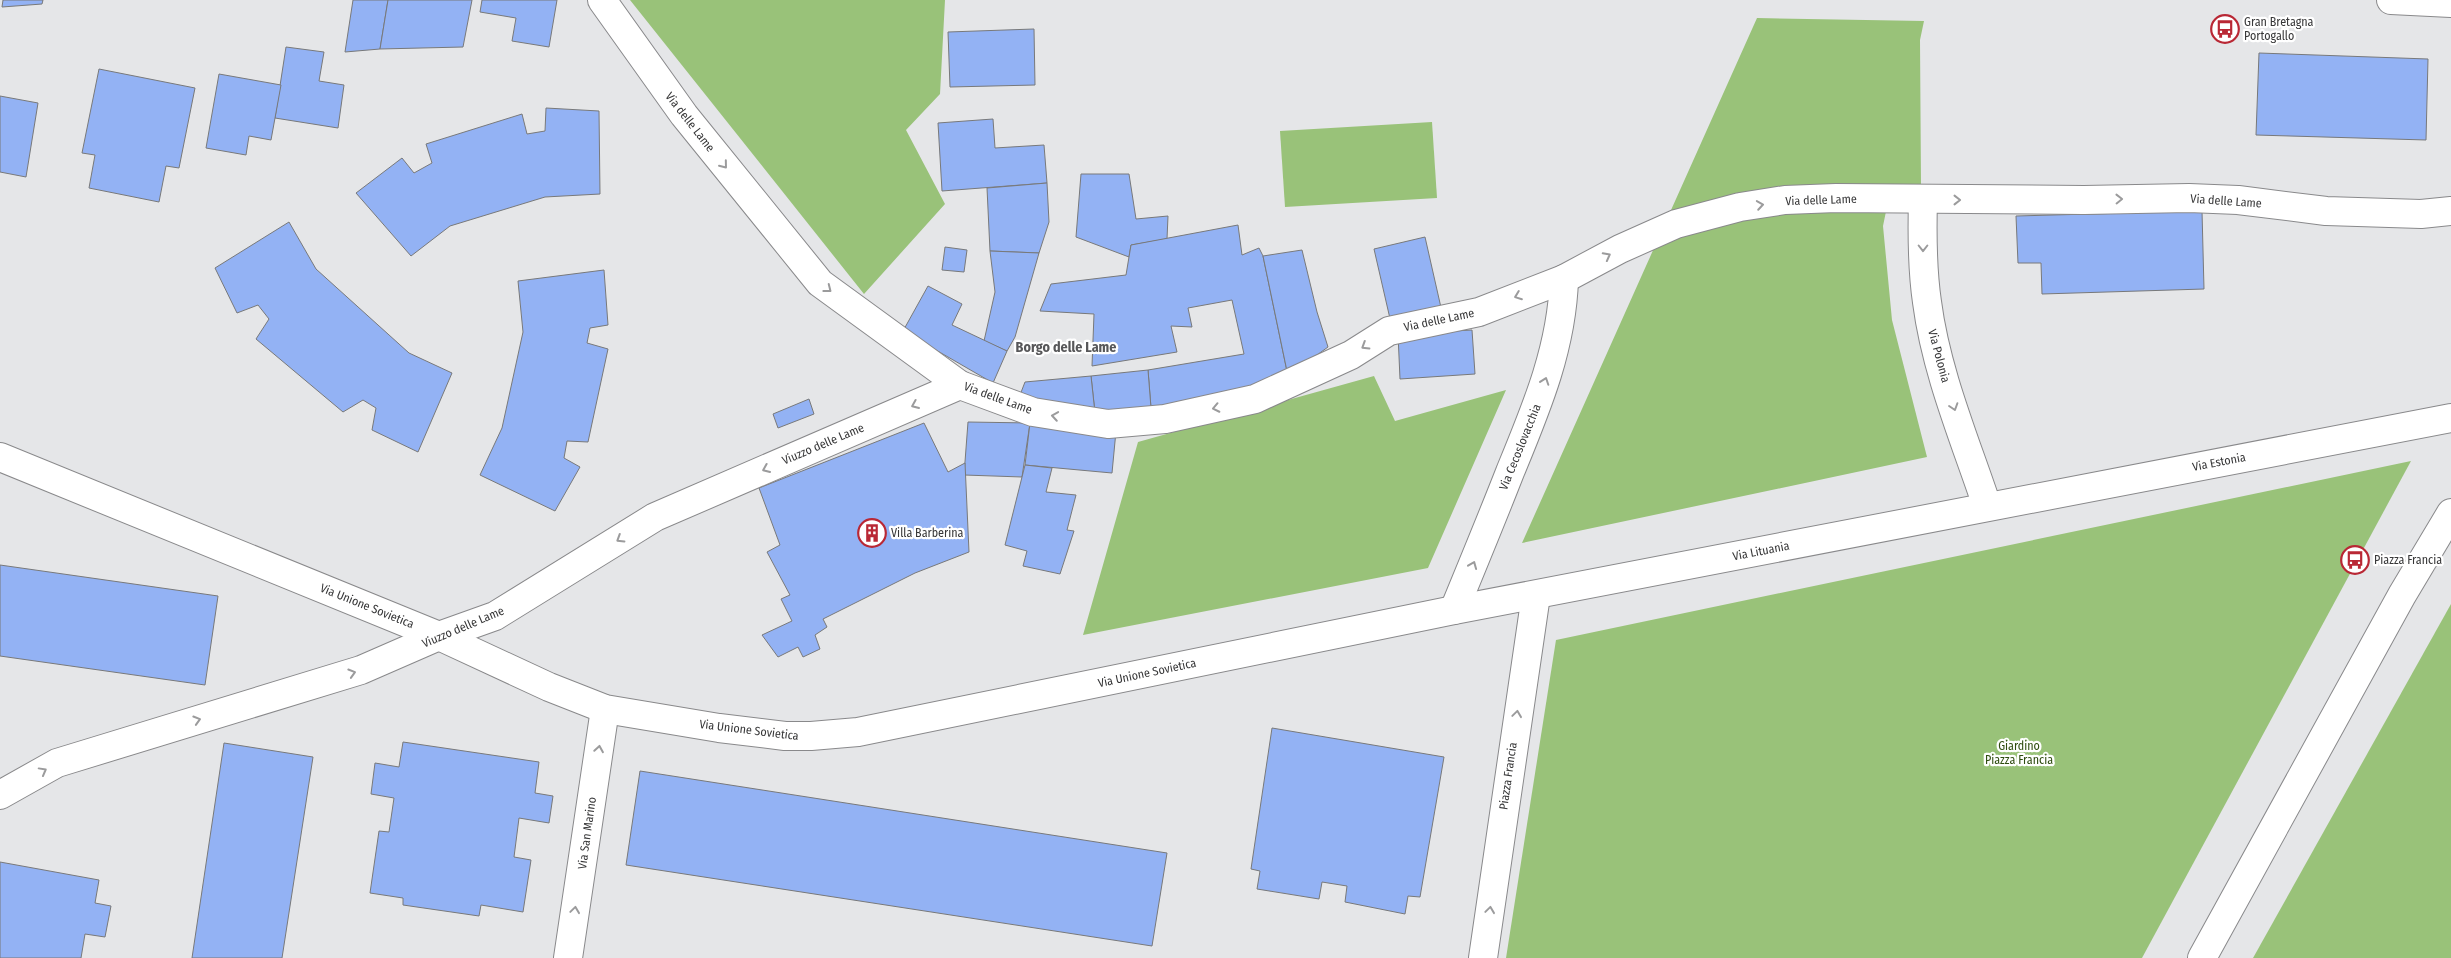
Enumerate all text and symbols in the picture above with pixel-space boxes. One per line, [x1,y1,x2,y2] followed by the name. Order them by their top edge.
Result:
[2210,14,2240,44] bus stop icon: Gran Bretagna Portogallo
[2244,15,2314,43] place label: Gran Bretagna Portogallo
[662,90,718,155] street label: Via delle Lame
[719,159,727,168] one-way arrow
[1785,192,1857,208] street label: Via delle Lame
[2190,192,2262,210] street label: Via delle Lame
[1953,194,1961,205] one-way arrow
[2116,194,2123,204] one-way arrow
[1755,200,1764,210] one-way arrow
[1917,244,1928,252] one-way arrow
[1601,252,1610,262] one-way arrow
[822,284,831,292] one-way arrow
[1514,290,1523,301] one-way arrow
[1403,306,1475,334] street label: Via delle Lame
[1925,328,1953,384] street label: Via Polonia
[1016,339,1116,356] district label: Borgo delle Lame
[1361,340,1370,350] one-way arrow
[1540,378,1550,386] one-way arrow
[962,379,1034,417] street label: Via delle Lame
[911,398,920,409] one-way arrow
[1211,402,1220,413] one-way arrow
[1496,402,1544,492] street label: Via Cecoslovacchia
[1948,402,1958,410] one-way arrow
[1051,411,1060,421] one-way arrow
[780,420,866,468] street label: Viuzzo delle Lame
[2191,450,2247,474] street label: Via Estonia
[762,463,771,474] one-way arrow
[857,518,887,548] building icon: Villa Barberina
[891,526,964,540] place label: Villa Barberina
[616,533,625,542] one-way arrow
[1731,539,1791,563] street label: Via Lituania
[2340,545,2370,575] bus stop icon: Piazza Francia
[2374,553,2442,567] place label: Piazza Francia
[1466,561,1477,570] one-way arrow
[318,581,416,631] street label: Via Unione Sovietica
[420,603,506,651] street label: Viuzzo delle Lame
[1097,656,1197,690] street label: Via Unione Sovietica
[347,669,356,679] one-way arrow
[1512,710,1522,719] one-way arrow
[192,716,200,726] one-way arrow
[699,717,800,743] street label: Via Unione Sovietica
[1985,739,2053,767] park label: Giardino Piazza Francia
[1496,741,1520,811] street label: Piazza Francia
[594,745,604,753] one-way arrow
[37,767,46,777] one-way arrow
[575,796,599,870] street label: Via San Marino
[570,905,580,914] one-way arrow
[1484,905,1494,914] one-way arrow

